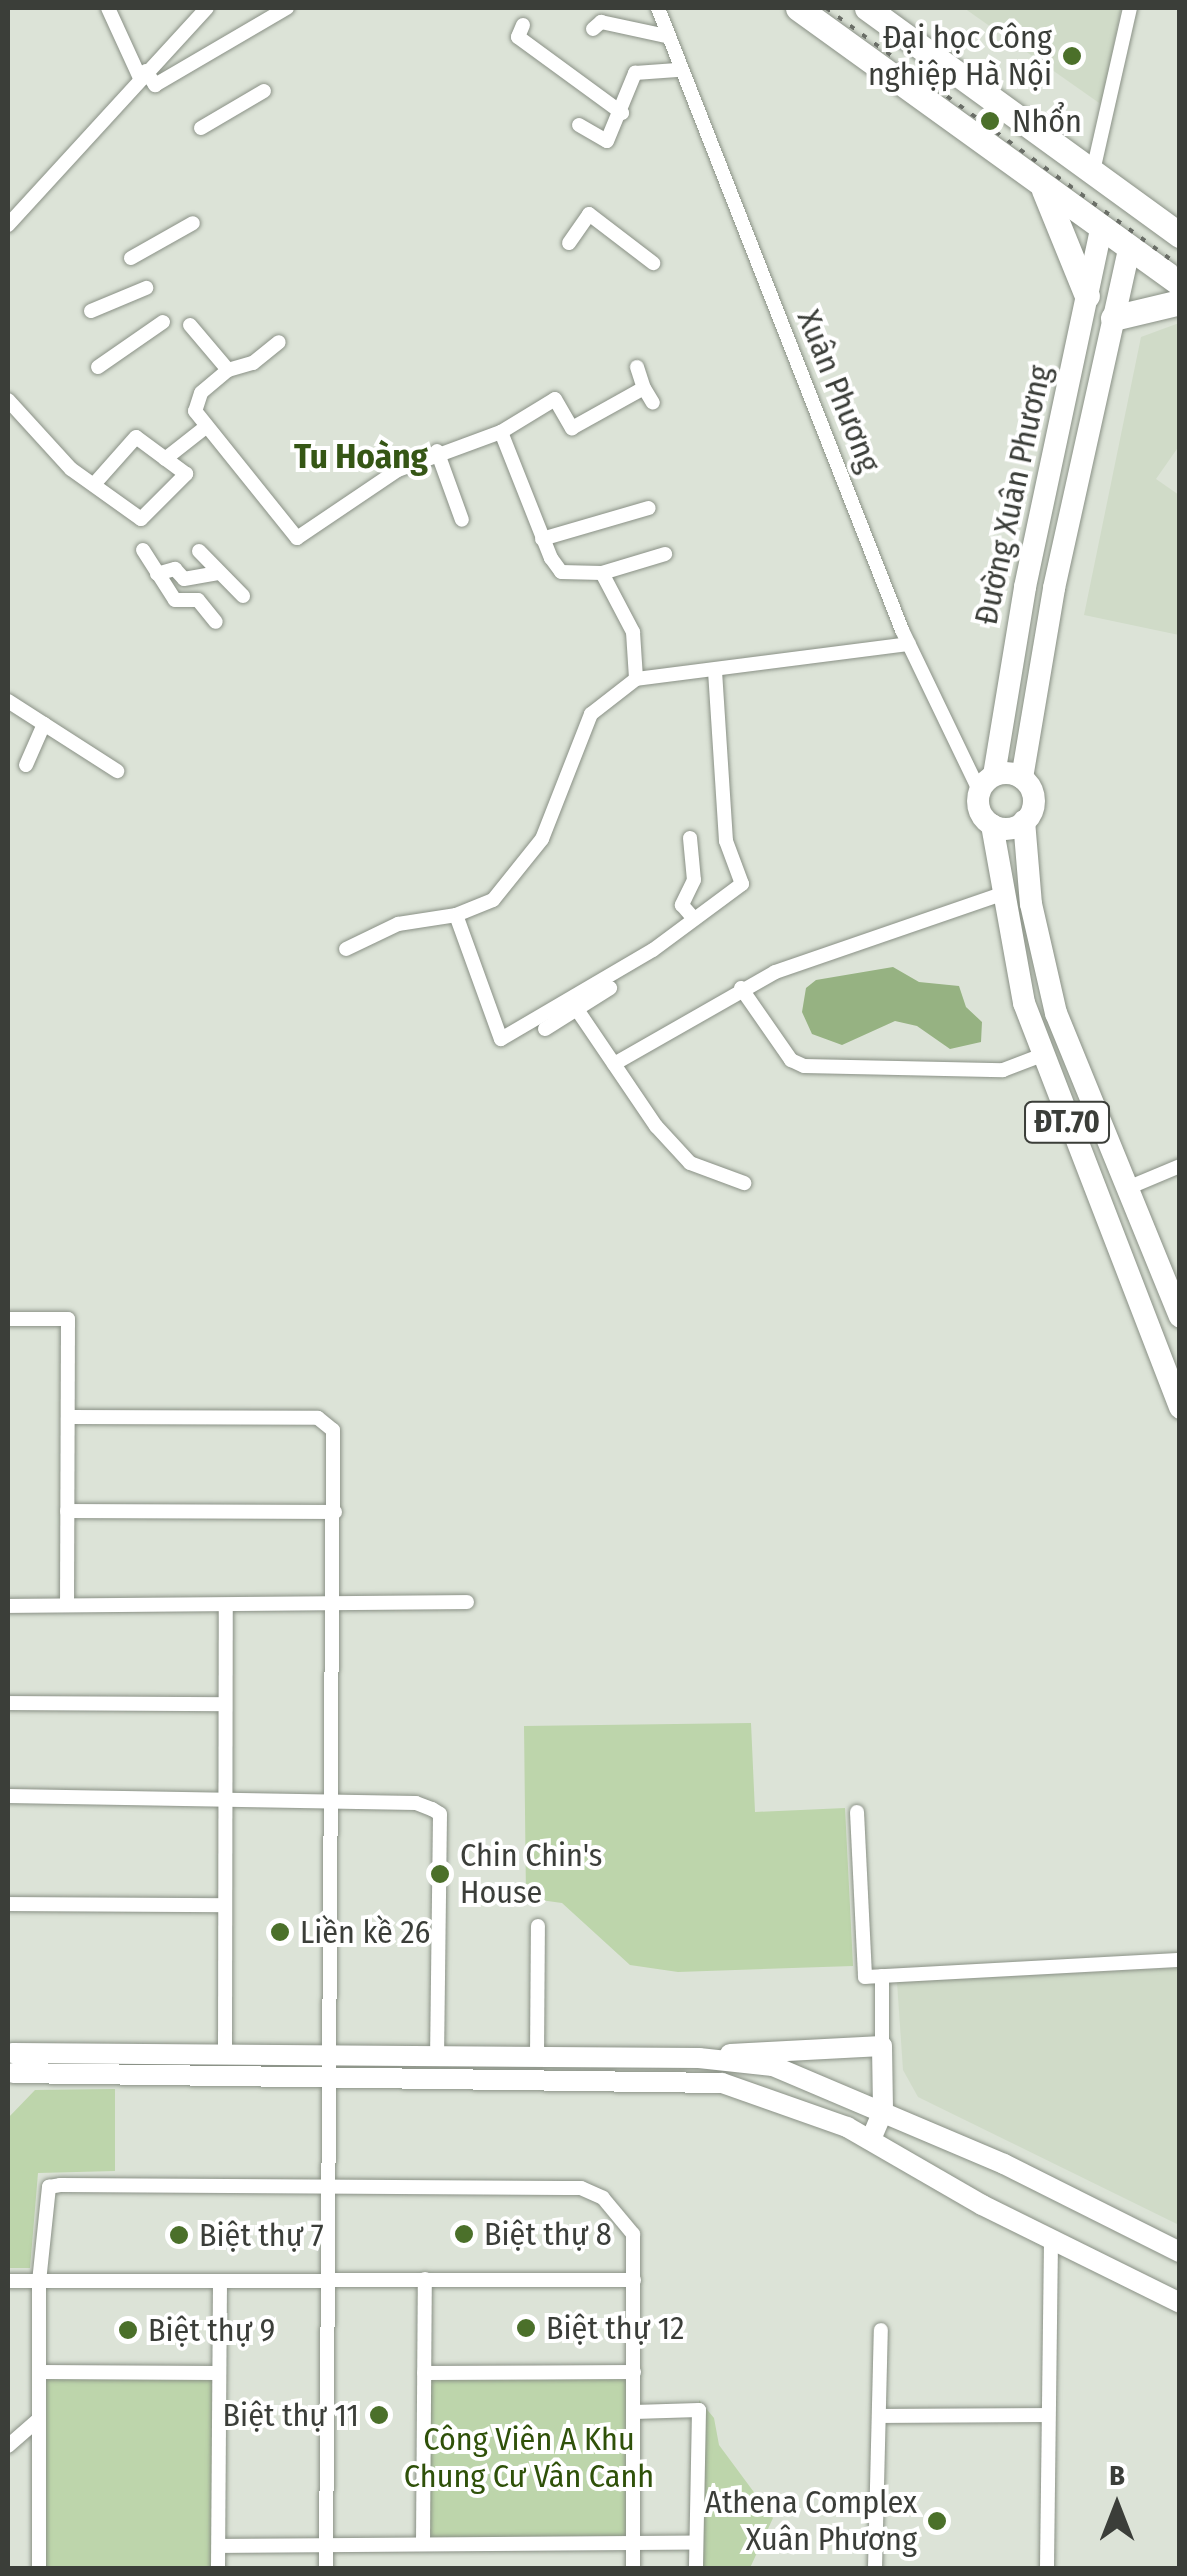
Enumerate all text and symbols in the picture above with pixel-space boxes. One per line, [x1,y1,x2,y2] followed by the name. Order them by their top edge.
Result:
[868,19,1052,94] place label: Đại học Công nghiệp Hà Nội
[1061,45,1083,67] marker: Đại học Công nghiệp Hà Nội
[1012,102,1082,140] place label: Nhổn
[977,108,1003,134] marker: Nhổn
[789,304,889,478] street label: Xuân Phương
[967,362,1059,628] street label: Đường Xuân Phương
[294,435,428,477] district label: Tu Hoàng
[1022,1097,1112,1147] road number: ĐT.70
[460,1837,602,1912] place label: Chin Chin's House
[429,1863,451,1885] marker: Chin Chin's House
[300,1913,430,1951] place label: Liền kề 26
[269,1921,291,1943] marker: Liền kề 26
[484,2215,612,2253] place label: Biệt thự 8
[199,2216,324,2254] place label: Biệt thự 7
[453,2223,475,2245] marker: Biệt thự 8
[168,2224,190,2246] marker: Biệt thự 7
[546,2309,684,2347] place label: Biệt thự 12
[148,2311,275,2349] place label: Biệt thự 9
[515,2317,537,2339] marker: Biệt thự 12
[117,2319,139,2341] marker: Biệt thự 9
[223,2396,359,2434] place label: Biệt thự 11
[368,2404,390,2426] marker: Biệt thự 11
[404,2421,654,2496] park label: Công Viên A Khu Chung Cư Vân Canh
[1067,2456,1167,2556] north arrow
[1109,2459,1125,2492] text: B
[705,2484,917,2559] place label: Athena Complex Xuân Phương
[926,2510,948,2532] marker: Athena Complex Xuân Phương

